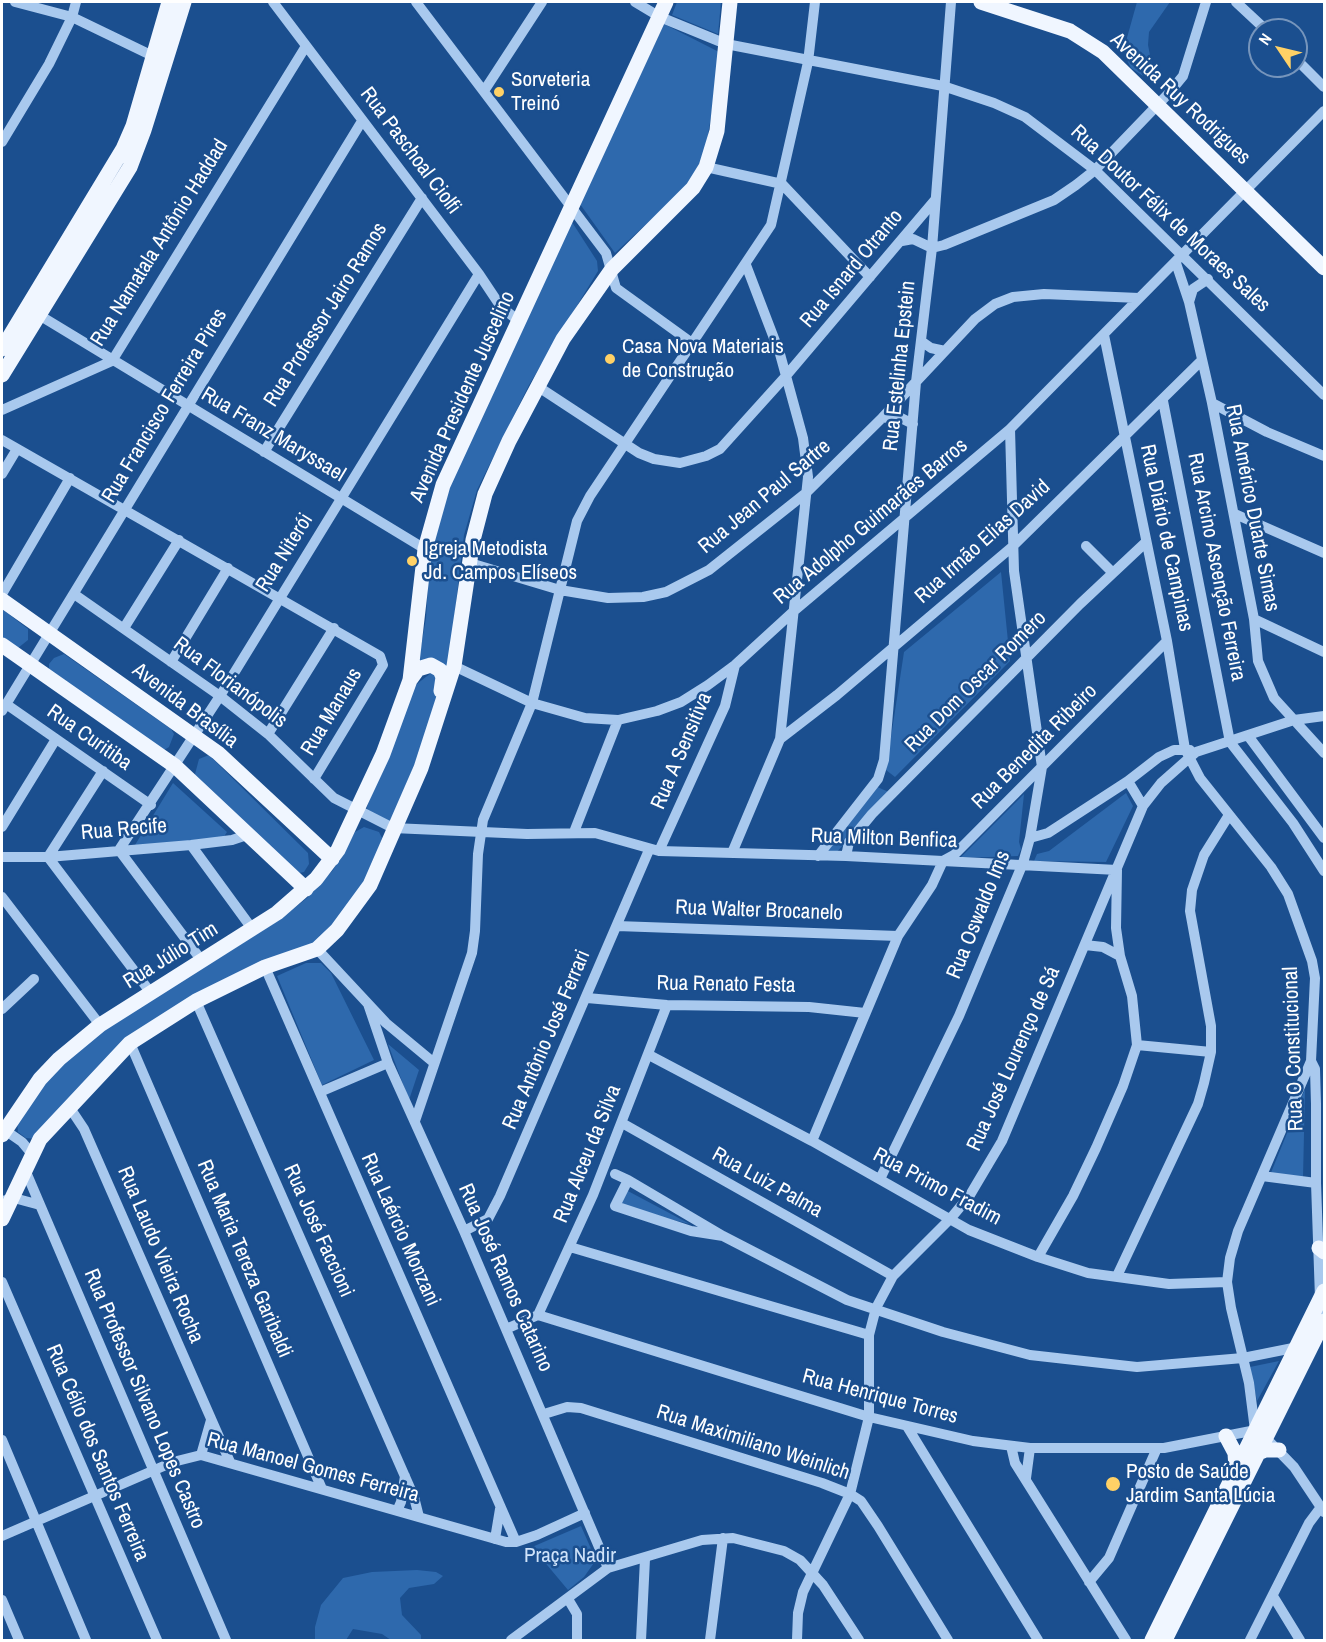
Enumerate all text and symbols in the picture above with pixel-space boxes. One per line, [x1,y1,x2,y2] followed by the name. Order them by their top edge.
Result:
[1248,18,1308,78] north arrow
[1105,28,1255,170] street label: Avenida Ruy Rodrigues
[1253,29,1277,49] text: N
[511,67,590,117] place label: Sorveteria Treinó
[354,83,466,219] street label: Rua Paschoal Ciolfi
[492,85,506,99] marker: Sorveteria Treinó
[1065,120,1275,318] street label: Rua Doutor Félix de Moraes Sales
[86,135,234,351] street label: Rua Namatala Antônio Haddad
[795,205,909,333] street label: Rua Isnard Otranto
[259,218,393,412] street label: Rua Professor Jairo Ramos
[879,279,921,453] street label: Rua Estelinha Epstein
[405,288,521,506] street label: Avenida Presidente Juscelino
[97,304,233,508] street label: Rua Francisco Ferreira Pires
[622,334,784,384] place label: Casa Nova Materiais de Construção
[603,352,617,366] marker: Casa Nova Materiais de Construção
[196,382,350,488] street label: Rua Franz Maryssael
[1220,402,1284,614] street label: Rua Américo Duarte Simas
[694,434,836,560] street label: Rua Jean Paul Sartre
[769,434,973,610] street label: Rua Adolpho Guimarães Barros
[1134,442,1198,634] street label: Rua Diário de Campinas
[1182,451,1250,683] street label: Rua Arcino Ascenção Ferreira
[910,475,1056,609] street label: Rua Irmão Elias David
[251,509,319,597] street label: Rua Niterói
[424,536,577,586] place label: Igreja Metodista Jd. Campos Elíseos
[405,554,419,568] marker: Igreja Metodista Jd. Campos Elíseos
[900,606,1052,758] street label: Rua Dom Oscar Romero
[168,632,292,734] street label: Rua Florianópolis
[127,658,243,754] street label: Avenida Brasília
[296,664,368,760] street label: Rua Manaus
[967,679,1103,815] street label: Rua Benedita Ribeiro
[646,689,718,813] street label: Rua A Sensitiva
[42,700,136,776] street label: Rua Curitiba
[80,814,168,846] street label: Rua Recife
[810,824,958,854] street label: Rua Milton Benfica
[942,847,1016,983] street label: Rua Oswaldo Ims
[675,895,843,927] street label: Rua Walter Brocanelo
[119,917,223,995] street label: Rua Júlio Tim
[498,946,596,1134] street label: Rua Antônio José Ferrari
[962,963,1066,1155] street label: Rua José Lourenço de Sá
[1279,966,1309,1132] street label: Rua O Constitucional
[656,971,796,999] street label: Rua Renato Festa
[549,1081,627,1227] street label: Rua Alceu da Silva
[707,1142,827,1224] street label: Rua Luiz Palma
[869,1143,1005,1231] street label: Rua Primo Fradim
[355,1150,445,1310] street label: Rua Laércio Monzani
[191,1156,297,1362] street label: Rua Maria Tereza Garibaldi
[277,1161,359,1301] street label: Rua José Faccioni
[111,1163,209,1347] street label: Rua Laudo Vieira Rocha
[452,1180,558,1376] street label: Rua José Ramos Catarino
[78,1265,210,1533] street label: Rua Professor Silvano Lopes Castro
[40,1341,154,1565] street label: Rua Célio dos Santos Ferreira
[800,1364,960,1430] street label: Rua Henrique Torres
[653,1400,853,1486] street label: Rua Maximiliano Weinlich
[204,1428,422,1508] street label: Rua Manoel Gomes Ferreira
[1126,1459,1275,1509] place label: Posto de Saúde Jardim Santa Lúcia
[1104,1475,1122,1493] marker: Posto de Saúde Jardim Santa Lúcia
[524,1543,616,1569] park label: Praça Nadir

